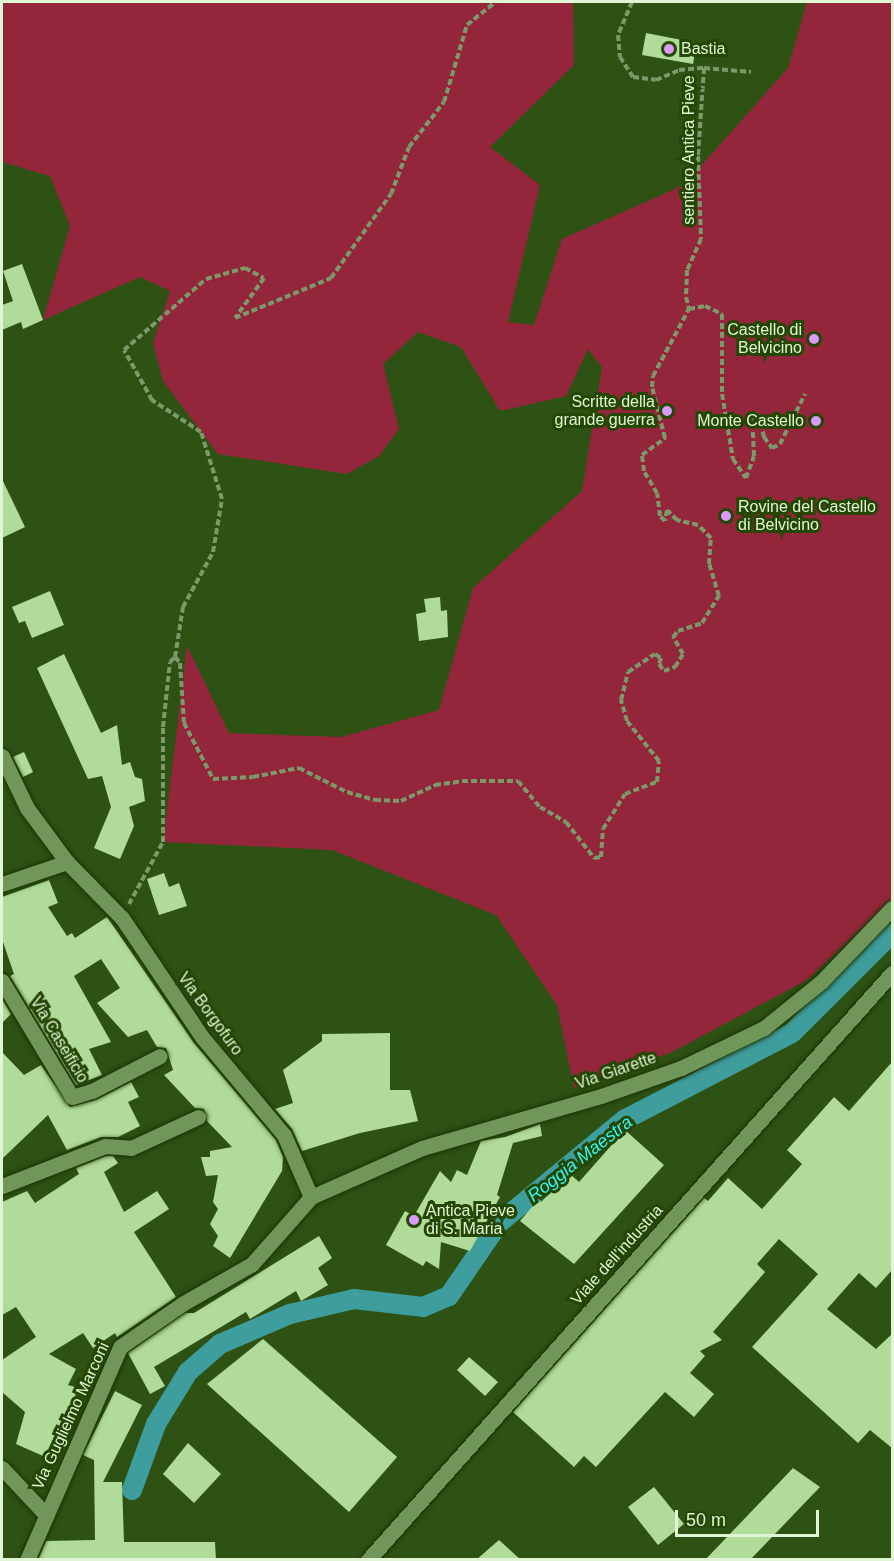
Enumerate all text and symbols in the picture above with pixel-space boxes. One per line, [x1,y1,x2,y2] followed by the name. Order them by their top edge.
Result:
[681,39,725,59] place label: Bastia
[662,42,676,56] marker: Bastia
[679,75,699,225] street label: sentiero Antica Pieve
[727,320,802,358] place label: Castello di Belvicino
[807,332,821,346] marker: Castello di Belvicino
[554,392,655,430] place label: Scritte della grande guerra
[660,404,674,418] marker: Scritte della grande guerra
[697,411,804,431] place label: Monte Castello
[809,414,823,428] marker: Monte Castello
[738,497,876,535] place label: Rovine del Castello di Belvicino
[719,509,733,523] marker: Rovine del Castello di Belvicino
[174,969,246,1059] street label: Via Borgofuro
[26,994,92,1086] street label: Via Caseificio
[573,1048,659,1094] street label: Via Giarette
[523,1111,637,1207] water label: Roggia Maestra
[426,1201,515,1239] place label: Antica Pieve di S. Maria
[567,1201,667,1309] street label: Viale dell'industria
[407,1213,421,1227] marker: Antica Pieve di S. Maria
[28,1339,114,1493] street label: Via Guglielmo Marconi
[678,1498,822,1536] scale bar
[686,1510,726,1530] text: 50 m

